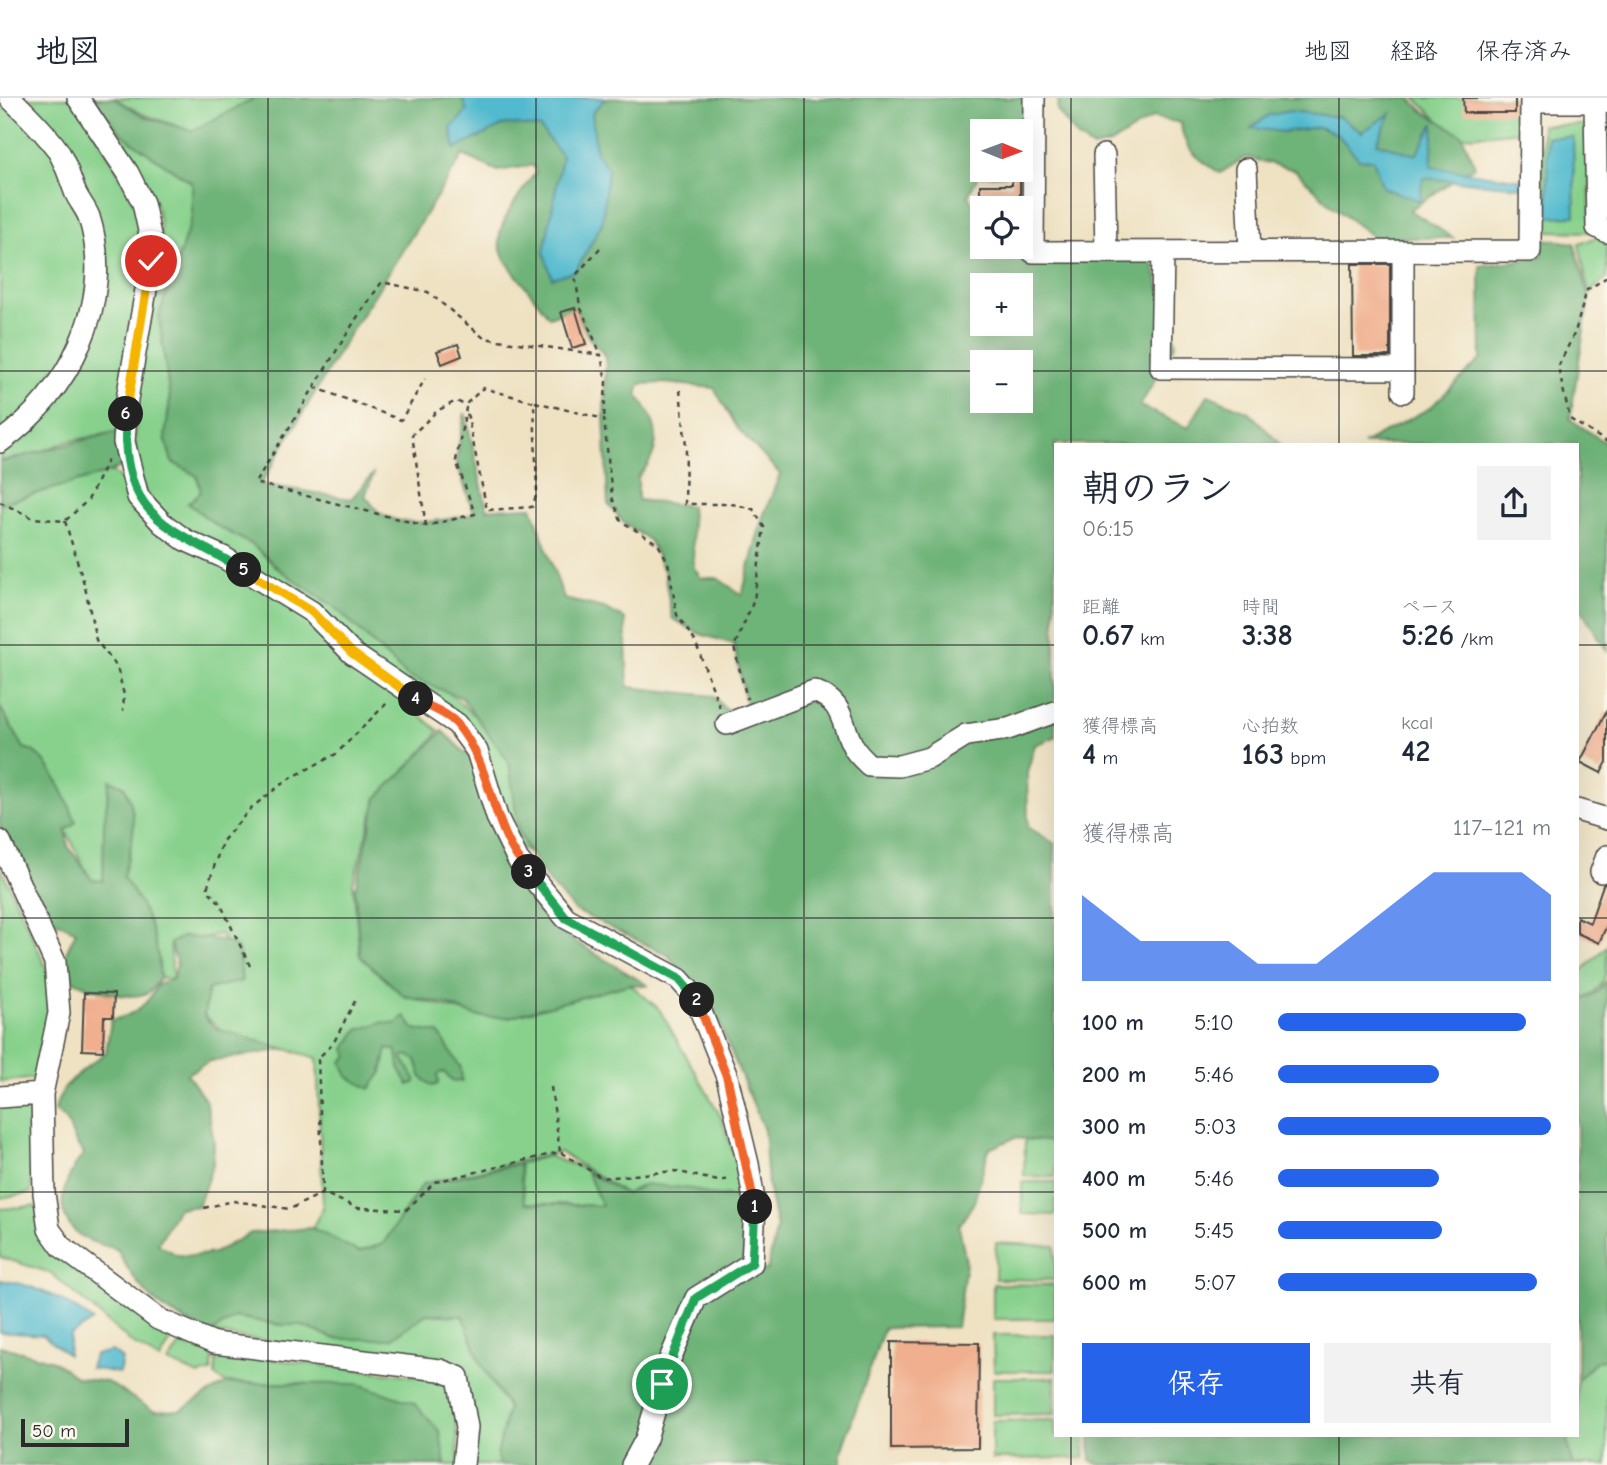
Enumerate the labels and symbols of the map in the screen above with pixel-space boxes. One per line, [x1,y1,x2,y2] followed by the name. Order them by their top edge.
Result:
[970,119,1032,182] north arrow
[121,231,181,291] pin
[108,396,144,432] pin: 6
[226,552,262,588] pin: 5
[398,682,434,716] pin: 4
[512,854,546,890] pin: 3
[680,982,714,1018] pin: 2
[738,1190,772,1224] pin: 1
[632,1354,692,1414] pin
[21,1416,130,1448] scale bar

